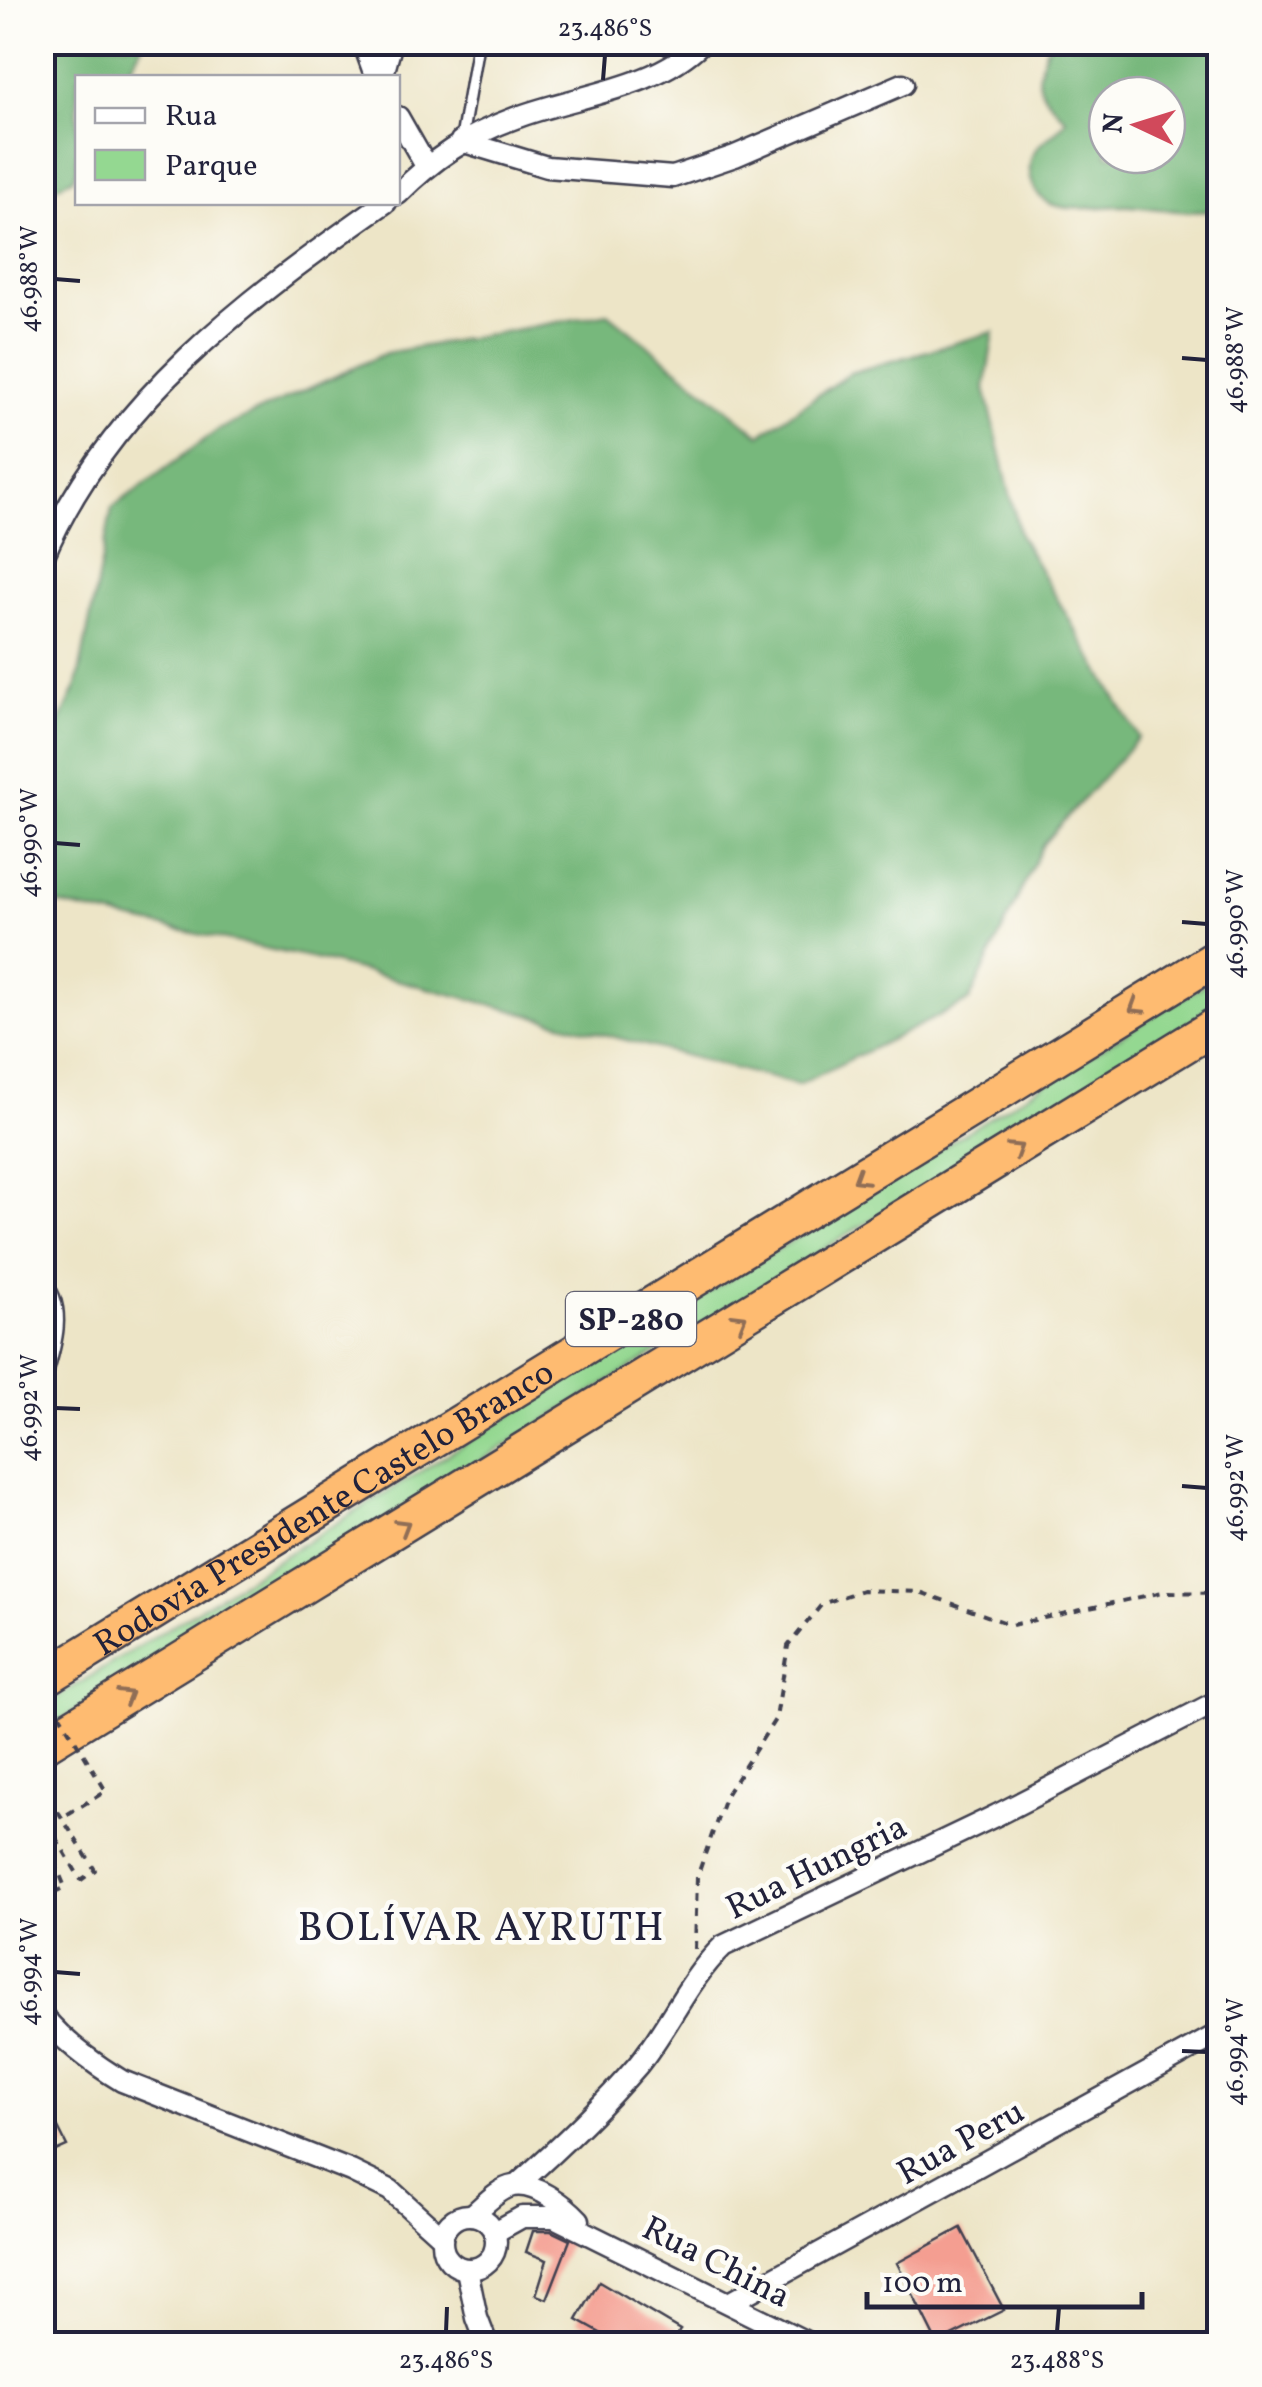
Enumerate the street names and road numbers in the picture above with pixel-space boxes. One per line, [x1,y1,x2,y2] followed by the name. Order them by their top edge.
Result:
[566,1292,696,1346] road number: SP-280
[85,1350,564,1670] street label: Rodovia Presidente Castelo Branco
[719,1804,916,1933] street label: Rua Hungria
[889,2089,1034,2198] street label: Rua Peru
[633,2206,798,2322] street label: Rua China

